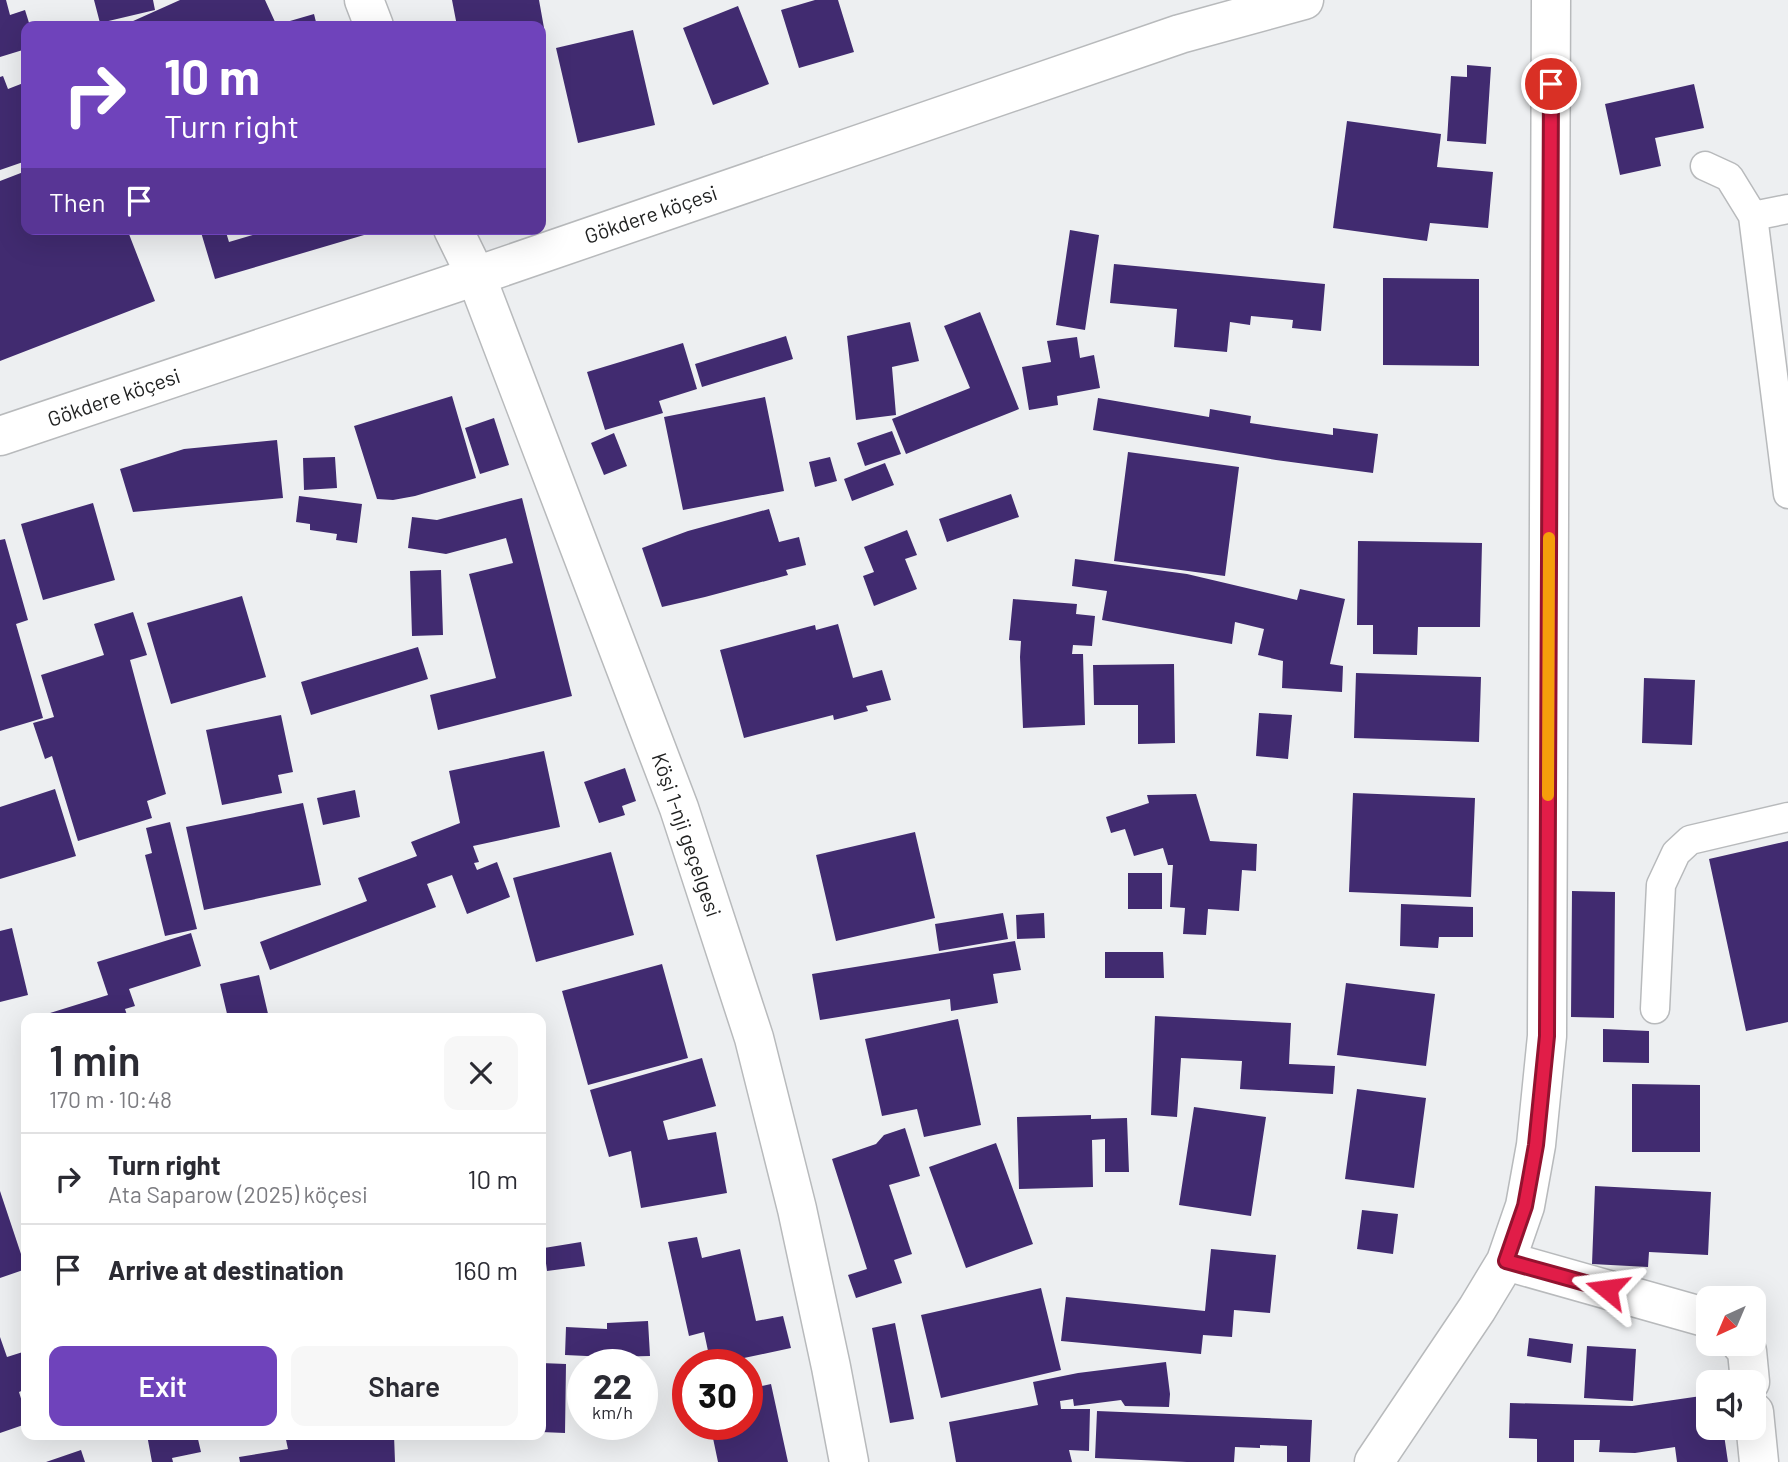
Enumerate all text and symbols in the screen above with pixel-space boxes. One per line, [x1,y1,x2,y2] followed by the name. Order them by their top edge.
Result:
[164,46,260,105] text: 10 m
[49,49,140,140] icon: right
[1521,54,1581,114] pin
[1532,65,1570,103] icon: arrive
[164,106,299,144] text: Turn right
[581,179,720,248] street label: Gökdere köçesi
[120,182,158,220] icon: arrive
[49,186,106,217] text: Then
[44,362,183,431] street label: Gökdere köçesi
[648,749,727,920] street label: Köşi 1-nji geçelgesi
[49,1034,141,1084] text: 1 min
[444,1036,518,1110] button: close
[49,1085,172,1113] text: 170 m · 10:48
[108,1149,221,1180] text: Turn right
[49,1160,87,1198] icon: right
[468,1163,518,1194] text: 10 m
[108,1180,368,1208] text: Ata Saparow (2025) köçesi
[49,1251,87,1289] icon: arrive
[1570,1252,1644,1326] position arrow
[108,1254,344,1285] text: Arrive at destination
[454,1254,518,1285] text: 160 m
[1696,1286,1766,1356] north arrow
[1696,1286,1766,1440] map controls
[49,1346,277,1426] button: Exit
[291,1346,518,1426] button: Share
[672,1349,763,1440] speed limit sign: 30
[593,1364,632,1406] text: 22
[1696,1370,1766,1440] button: sound
[592,1401,633,1423] text: km/h

